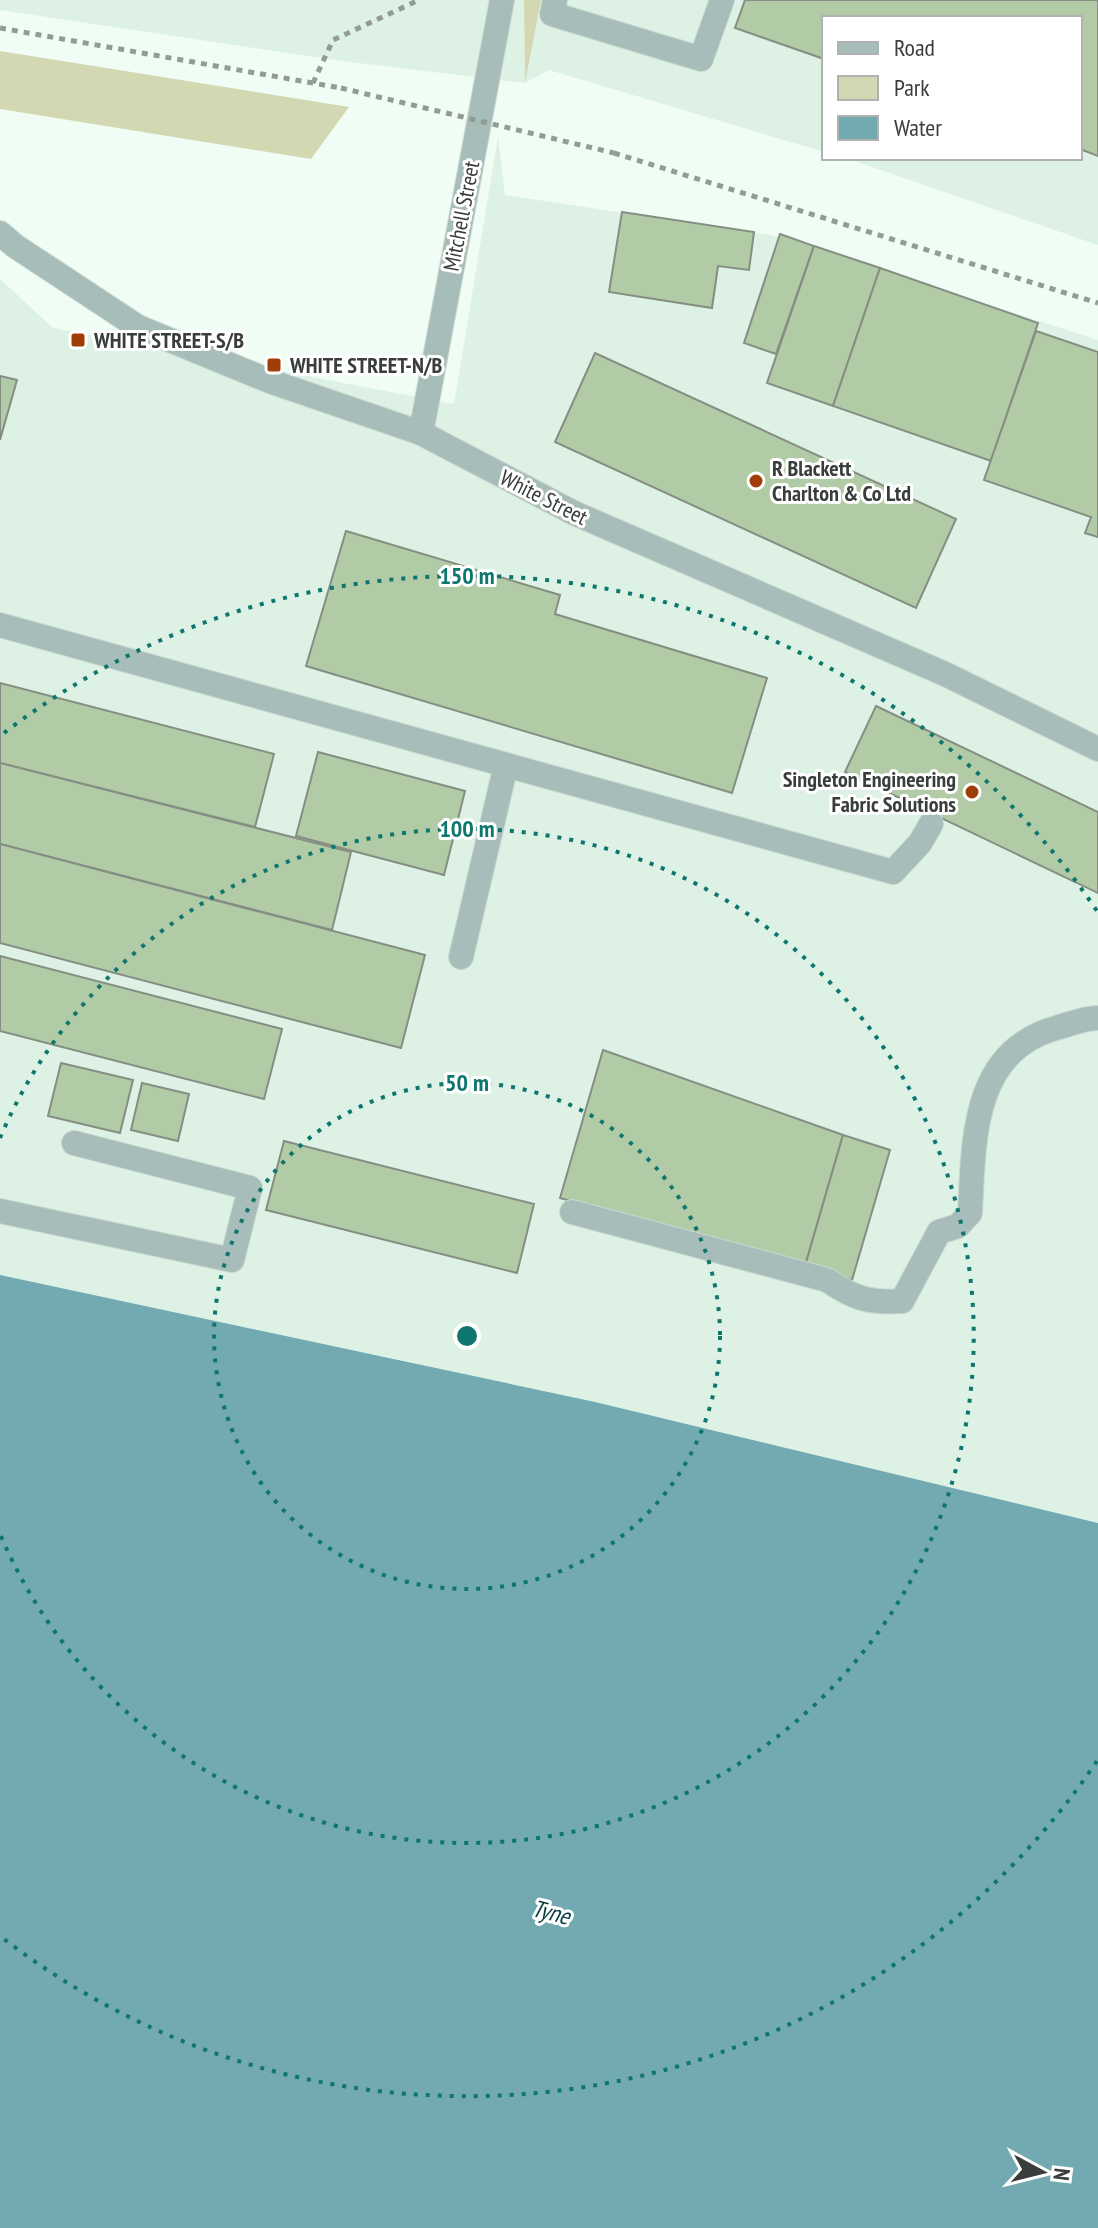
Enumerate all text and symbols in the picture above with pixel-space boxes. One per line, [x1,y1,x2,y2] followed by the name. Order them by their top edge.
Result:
[822,16,1082,160] legend
[894,32,935,63] text: Road
[894,72,930,103] text: Park
[894,112,942,143] text: Water
[437,158,485,274] street label: Mitchell Street
[93,326,244,354] place label: WHITE STREET-S/B
[69,331,87,349] marker: WHITE STREET-S/B
[289,351,442,379] place label: WHITE STREET-N/B
[265,356,283,374] marker: WHITE STREET-N/B
[772,454,911,507] place label: R Blackett Charlton & Co Ltd
[496,463,592,531] street label: White Street
[747,472,765,490] marker: R Blackett Charlton & Co Ltd
[439,560,495,591] text: 150 m
[783,765,956,818] place label: Singleton Engineering Fabric Solutions
[963,783,981,801] marker: Singleton Engineering Fabric Solutions
[439,813,495,844] text: 100 m
[445,1067,489,1098] text: 50 m
[453,1322,481,1350] centre of rings
[529,1892,575,1932] water label: Tyne
[1002,2132,1082,2212] north arrow
[1047,2167,1076,2182] text: N

